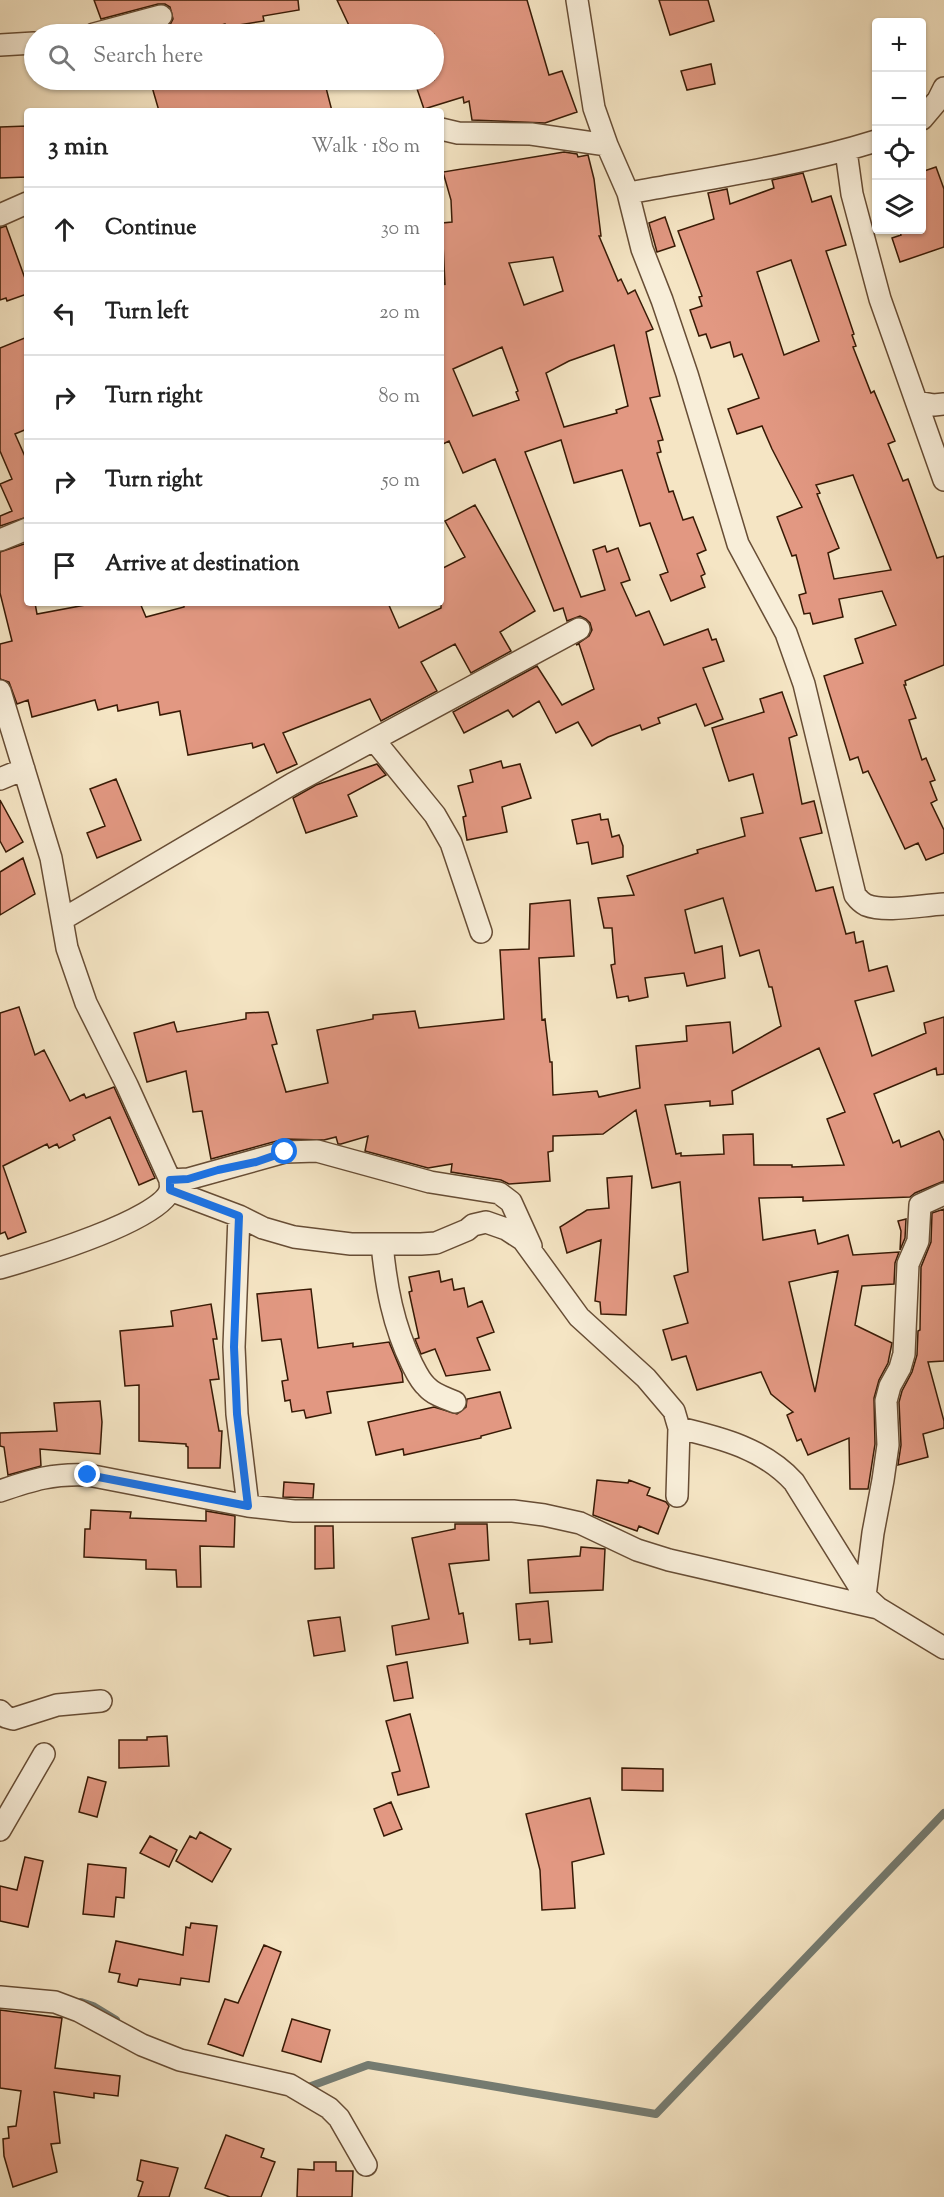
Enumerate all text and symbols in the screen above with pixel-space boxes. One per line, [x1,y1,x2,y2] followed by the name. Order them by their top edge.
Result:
[872,18,926,234] map controls
[872,18,926,72] button: +
[24,24,444,90] search box
[45,41,78,74] icon: search
[93,41,203,73] text: Search here
[872,72,926,126] button: −
[872,126,926,180] button: locate
[48,129,108,166] text: 3 min
[311,133,420,162] text: Walk · 180 m
[872,180,926,234] button: layers
[48,213,81,246] icon: ahead
[105,213,196,245] text: Continue
[381,215,420,244] text: 30 m
[48,297,81,330] icon: left
[105,297,188,329] text: Turn left
[379,299,420,328] text: 20 m
[48,381,81,414] icon: right
[105,381,202,413] text: Turn right
[379,383,420,412] text: 80 m
[48,465,81,498] icon: right
[105,465,202,497] text: Turn right
[382,467,420,496] text: 50 m
[48,549,81,582] icon: arrive
[105,549,300,581] text: Arrive at destination
[271,1138,297,1164] route start
[74,1461,100,1487] route end

